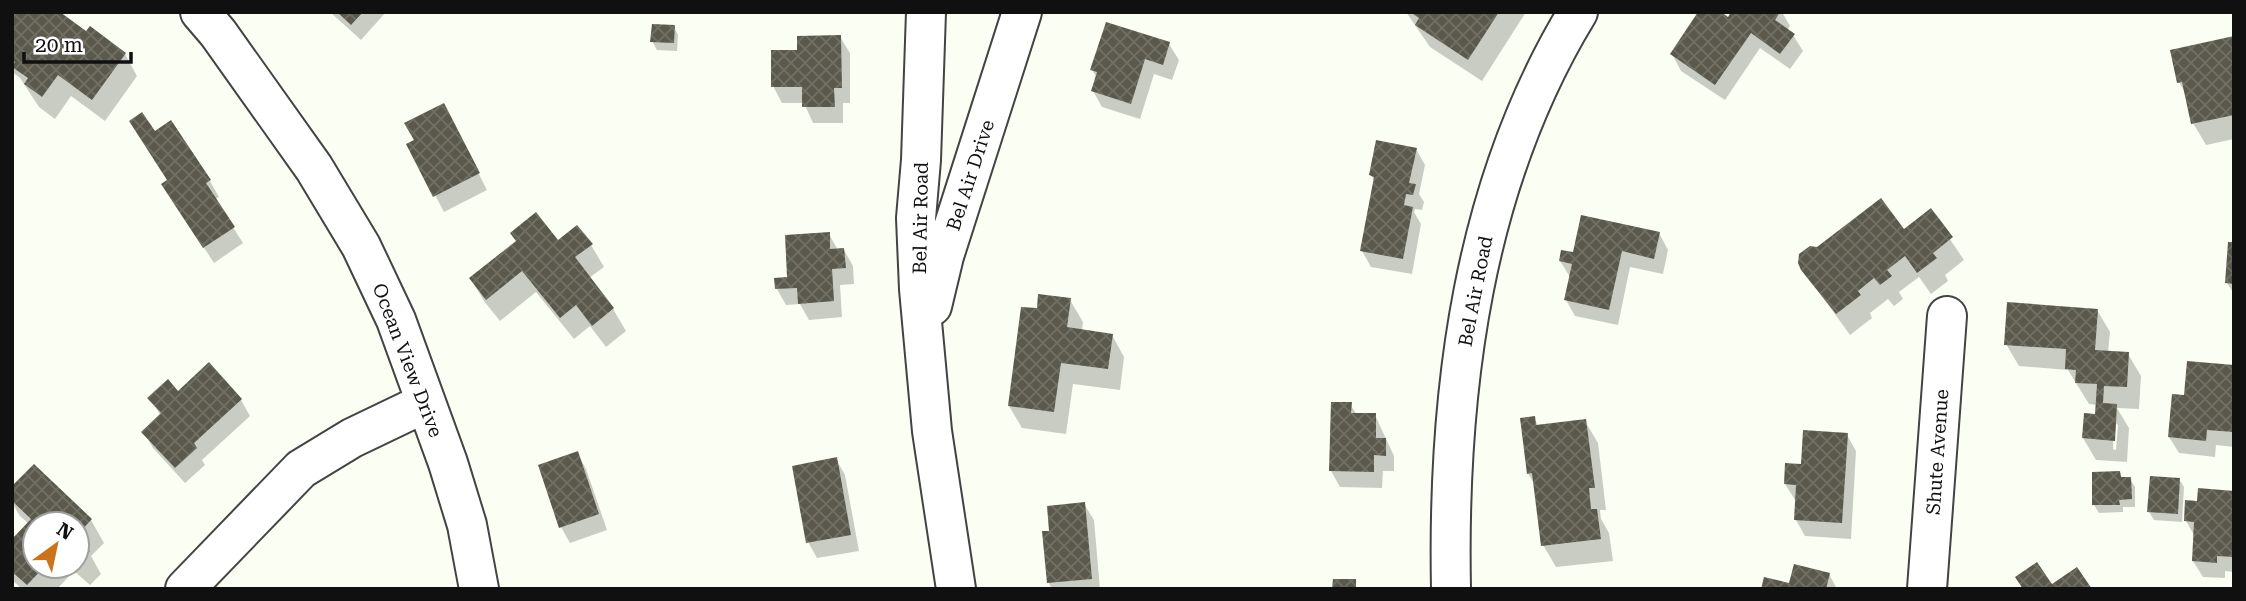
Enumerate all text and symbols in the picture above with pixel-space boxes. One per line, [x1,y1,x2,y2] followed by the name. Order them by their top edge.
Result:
[24,21,131,65] scale bar
[35,33,83,57] text: 20 m
[942,117,999,234] street label: Bel Air Drive
[908,162,933,274] street label: Bel Air Road
[1453,234,1498,348] street label: Bel Air Road
[368,280,448,440] street label: Ocean View Drive
[1922,388,1953,516] street label: Shute Avenue
[21,510,91,580] north arrow
[53,518,78,545] text: N

